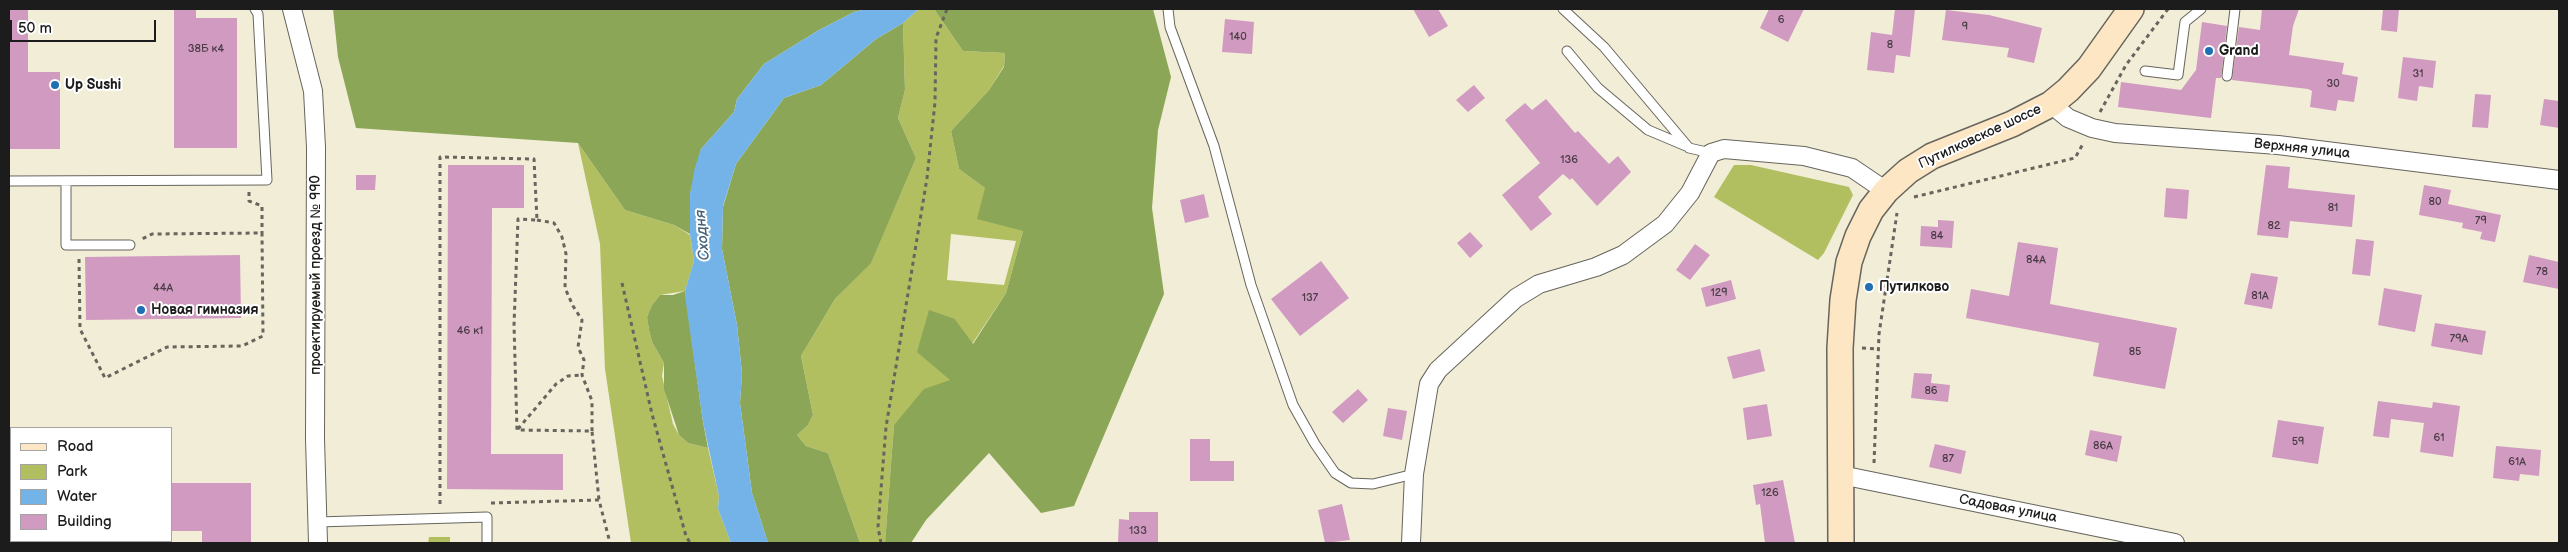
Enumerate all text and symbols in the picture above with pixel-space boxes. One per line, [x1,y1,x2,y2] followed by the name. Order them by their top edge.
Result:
[12,10,159,42] scale bar
[1778,13,1784,27] house number: 6
[18,19,52,38] text: 50 m
[1962,20,1968,34] house number: 9
[1229,30,1247,44] house number: 140
[1887,38,1893,52] house number: 8
[188,42,224,56] house number: 38Б к4
[2219,43,2259,59] place label: Grand
[2203,45,2215,57] marker: Grand
[2412,67,2424,81] house number: 31
[65,77,121,93] place label: Up Sushi
[2326,77,2340,91] house number: 30
[49,79,61,91] marker: Up Sushi
[1916,101,2044,173] street label: Путилковское шоссе
[2253,136,2351,162] street label: Верхняя улица
[1560,153,1578,167] house number: 136
[308,175,324,375] street label: проектируемый проезд № 990
[2429,195,2441,209] house number: 80
[2328,201,2338,215] house number: 81
[692,209,714,261] water label: Сходня
[2475,214,2487,228] house number: 79
[2268,219,2280,233] house number: 82
[1930,229,1944,243] house number: 84
[2026,253,2046,267] house number: 84А
[2536,265,2548,279] house number: 78
[1879,279,1949,295] place label: Путилково
[153,281,173,295] house number: 44А
[1863,281,1875,293] marker: Путилково
[1710,286,1728,300] house number: 129
[2251,289,2269,303] house number: 81А
[1302,291,1318,305] house number: 137
[151,302,259,318] place label: Новая гимназия
[135,304,147,316] marker: Новая гимназия
[457,324,483,338] house number: 46 к1
[2450,332,2468,346] house number: 79А
[2129,345,2141,359] house number: 85
[1924,384,1938,398] house number: 86
[10,427,172,542] legend
[2434,431,2444,445] house number: 61
[2292,435,2304,449] house number: 59
[57,437,93,456] text: Road
[2093,439,2113,453] house number: 86А
[1942,452,1954,466] house number: 87
[2508,455,2526,469] house number: 61А
[57,462,87,481] text: Park
[1761,486,1779,500] house number: 126
[57,487,97,506] text: Water
[1958,491,2058,527] street label: Садовая улица
[57,512,112,531] text: Building
[1129,524,1147,538] house number: 133

